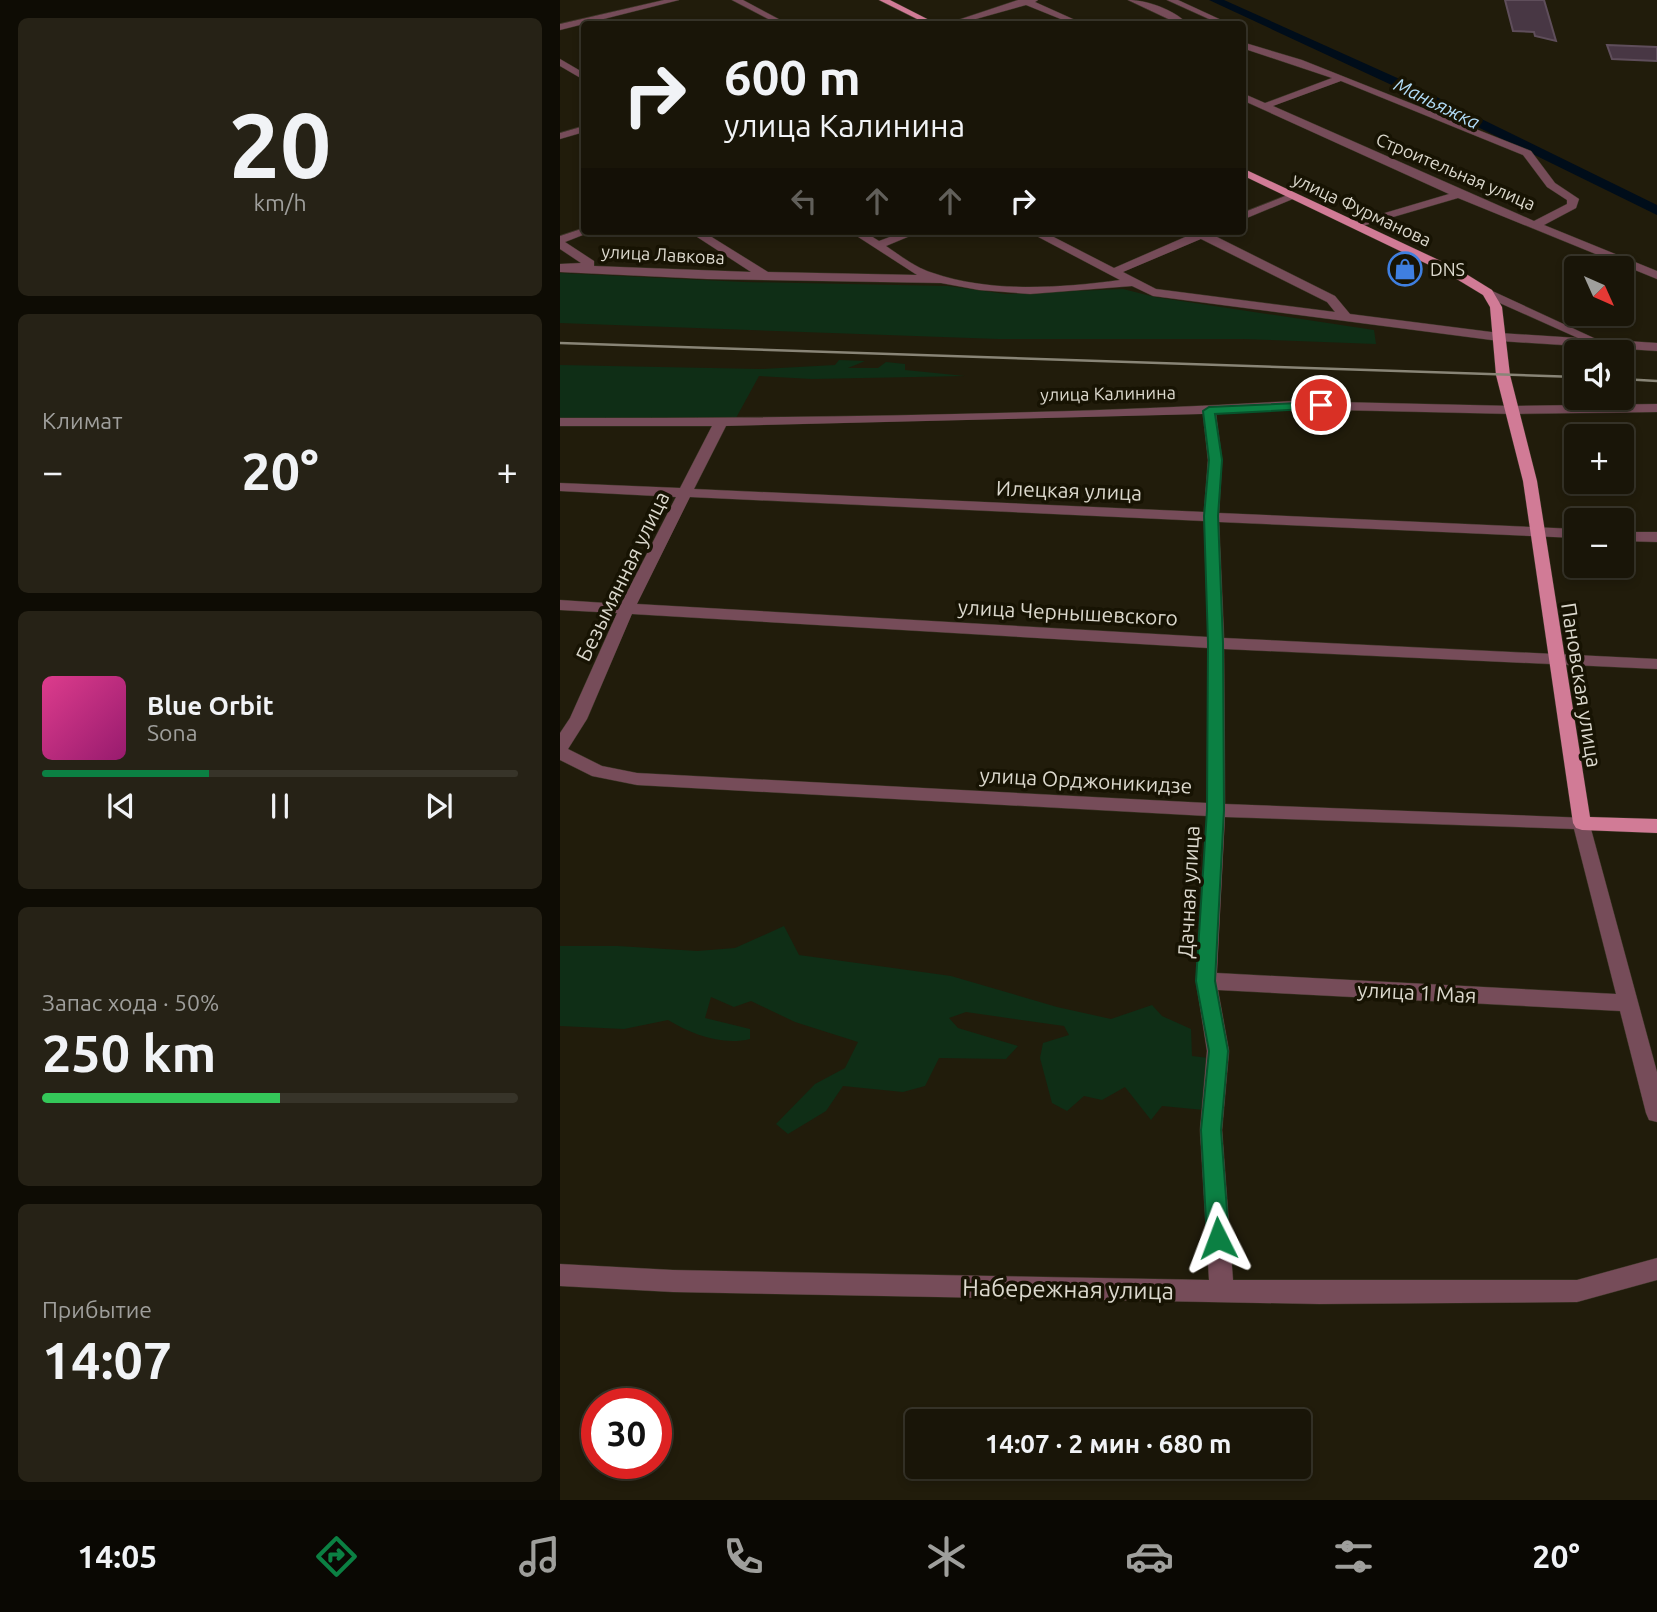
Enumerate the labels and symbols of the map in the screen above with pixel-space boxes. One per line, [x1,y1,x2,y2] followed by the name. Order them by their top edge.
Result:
[1391,73,1483,133] water label: Маньяжка
[1373,128,1539,214] street label: Строительная улица
[1289,168,1435,250] street label: улица Фурманова
[601,241,725,267] street label: улица Лавкова
[1386,250,1424,288] shop icon: DNS
[1564,256,1634,326] north arrow
[1430,259,1465,279] place label: DNS
[1291,375,1351,435] pin
[1040,382,1176,404] street label: улица Калинина
[996,475,1142,505] street label: Илецкая улица
[571,487,673,665] street label: Безымянная улица
[957,594,1179,630] street label: улица Чернышевского
[1557,601,1607,769] street label: Пановская улица
[979,762,1193,798] street label: улица Орджоникидзе
[1173,825,1203,959] street label: Дачная улица
[1357,977,1477,1007] street label: улица 1 Мая
[1181,1201,1255,1275] position arrow
[962,1274,1174,1304] street label: Набережная улица
[581,1388,672,1479] speed limit sign: 30

